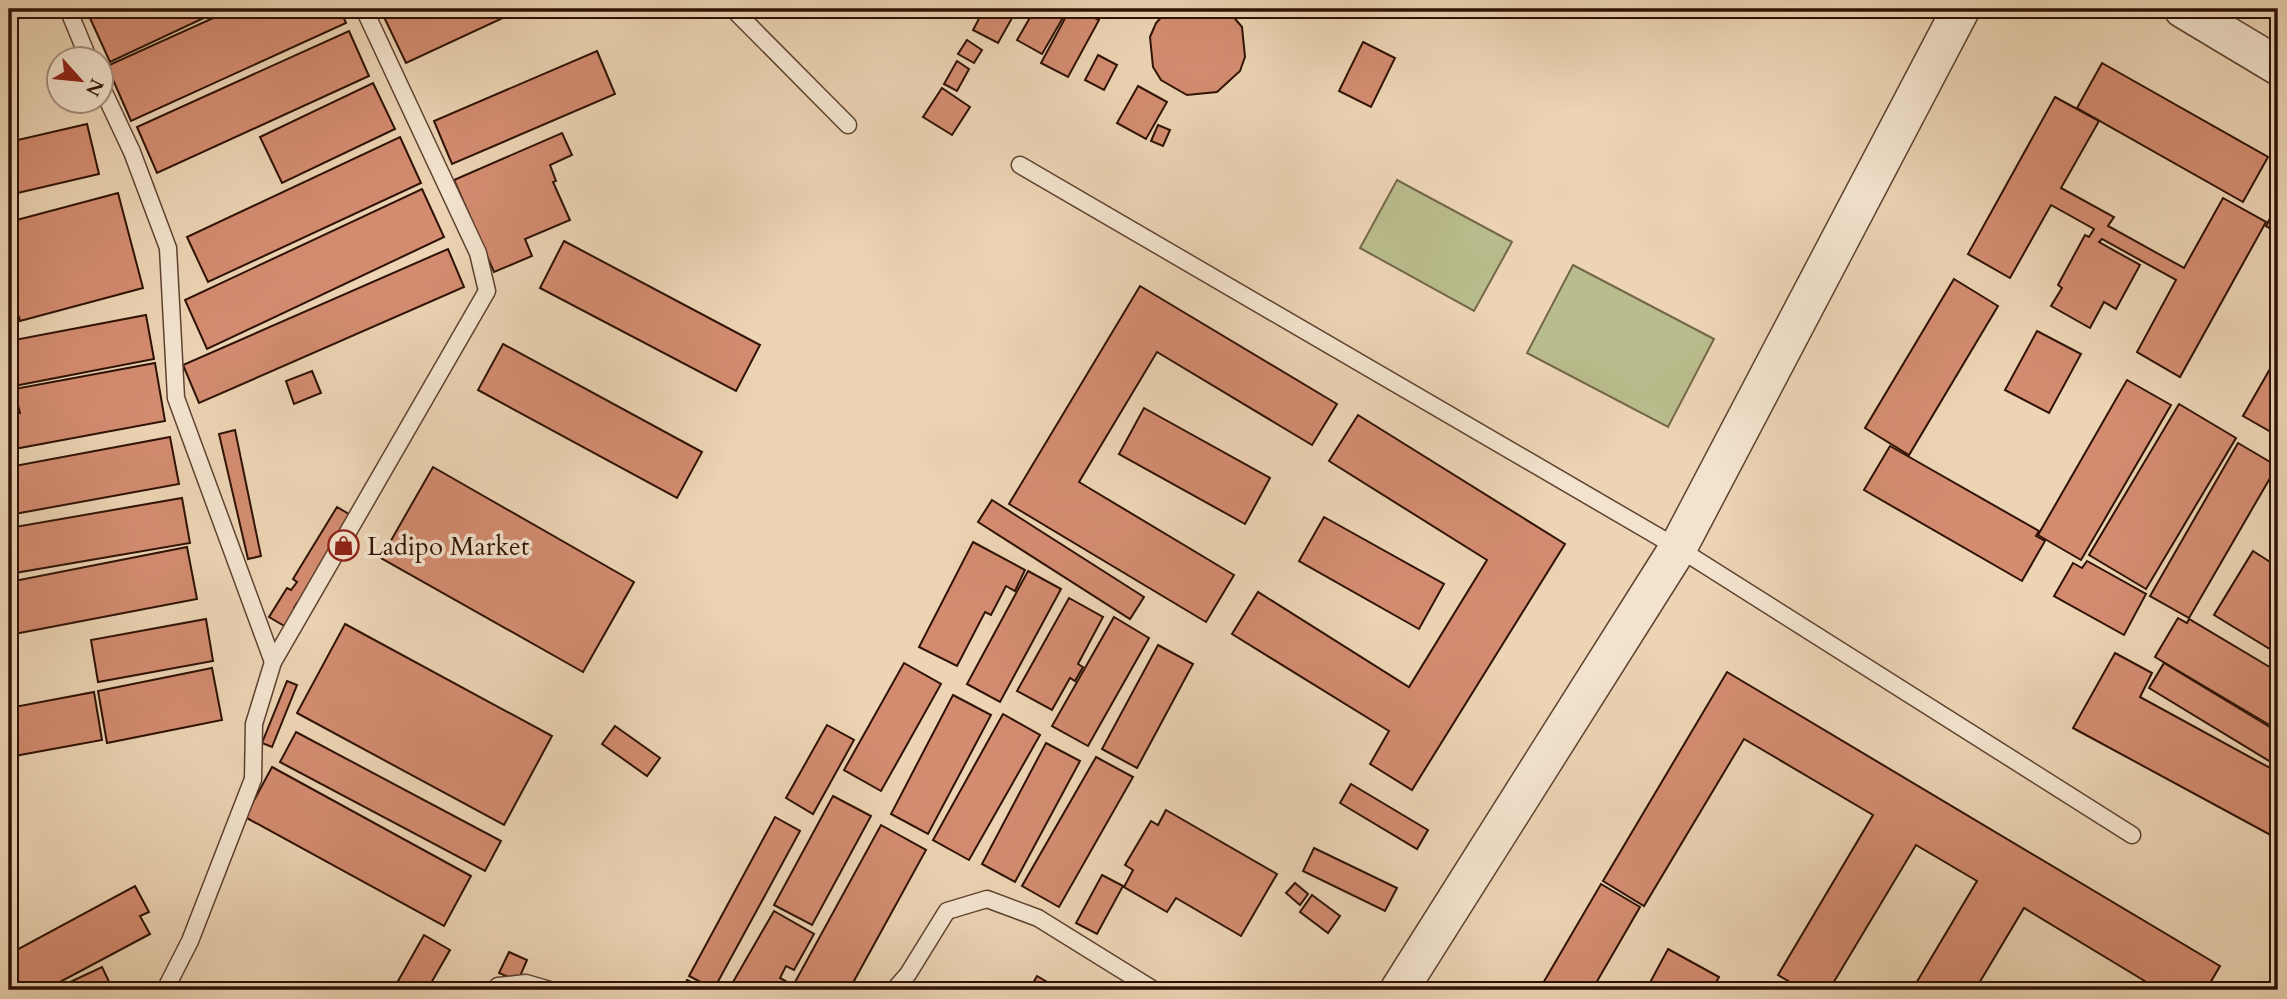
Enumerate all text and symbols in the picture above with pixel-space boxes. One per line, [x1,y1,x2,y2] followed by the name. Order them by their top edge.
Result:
[46,46,116,116] north arrow
[79,74,110,101] text: N
[327,529,361,563] shop icon: Ladipo Market
[367,529,529,564] place label: Ladipo Market

